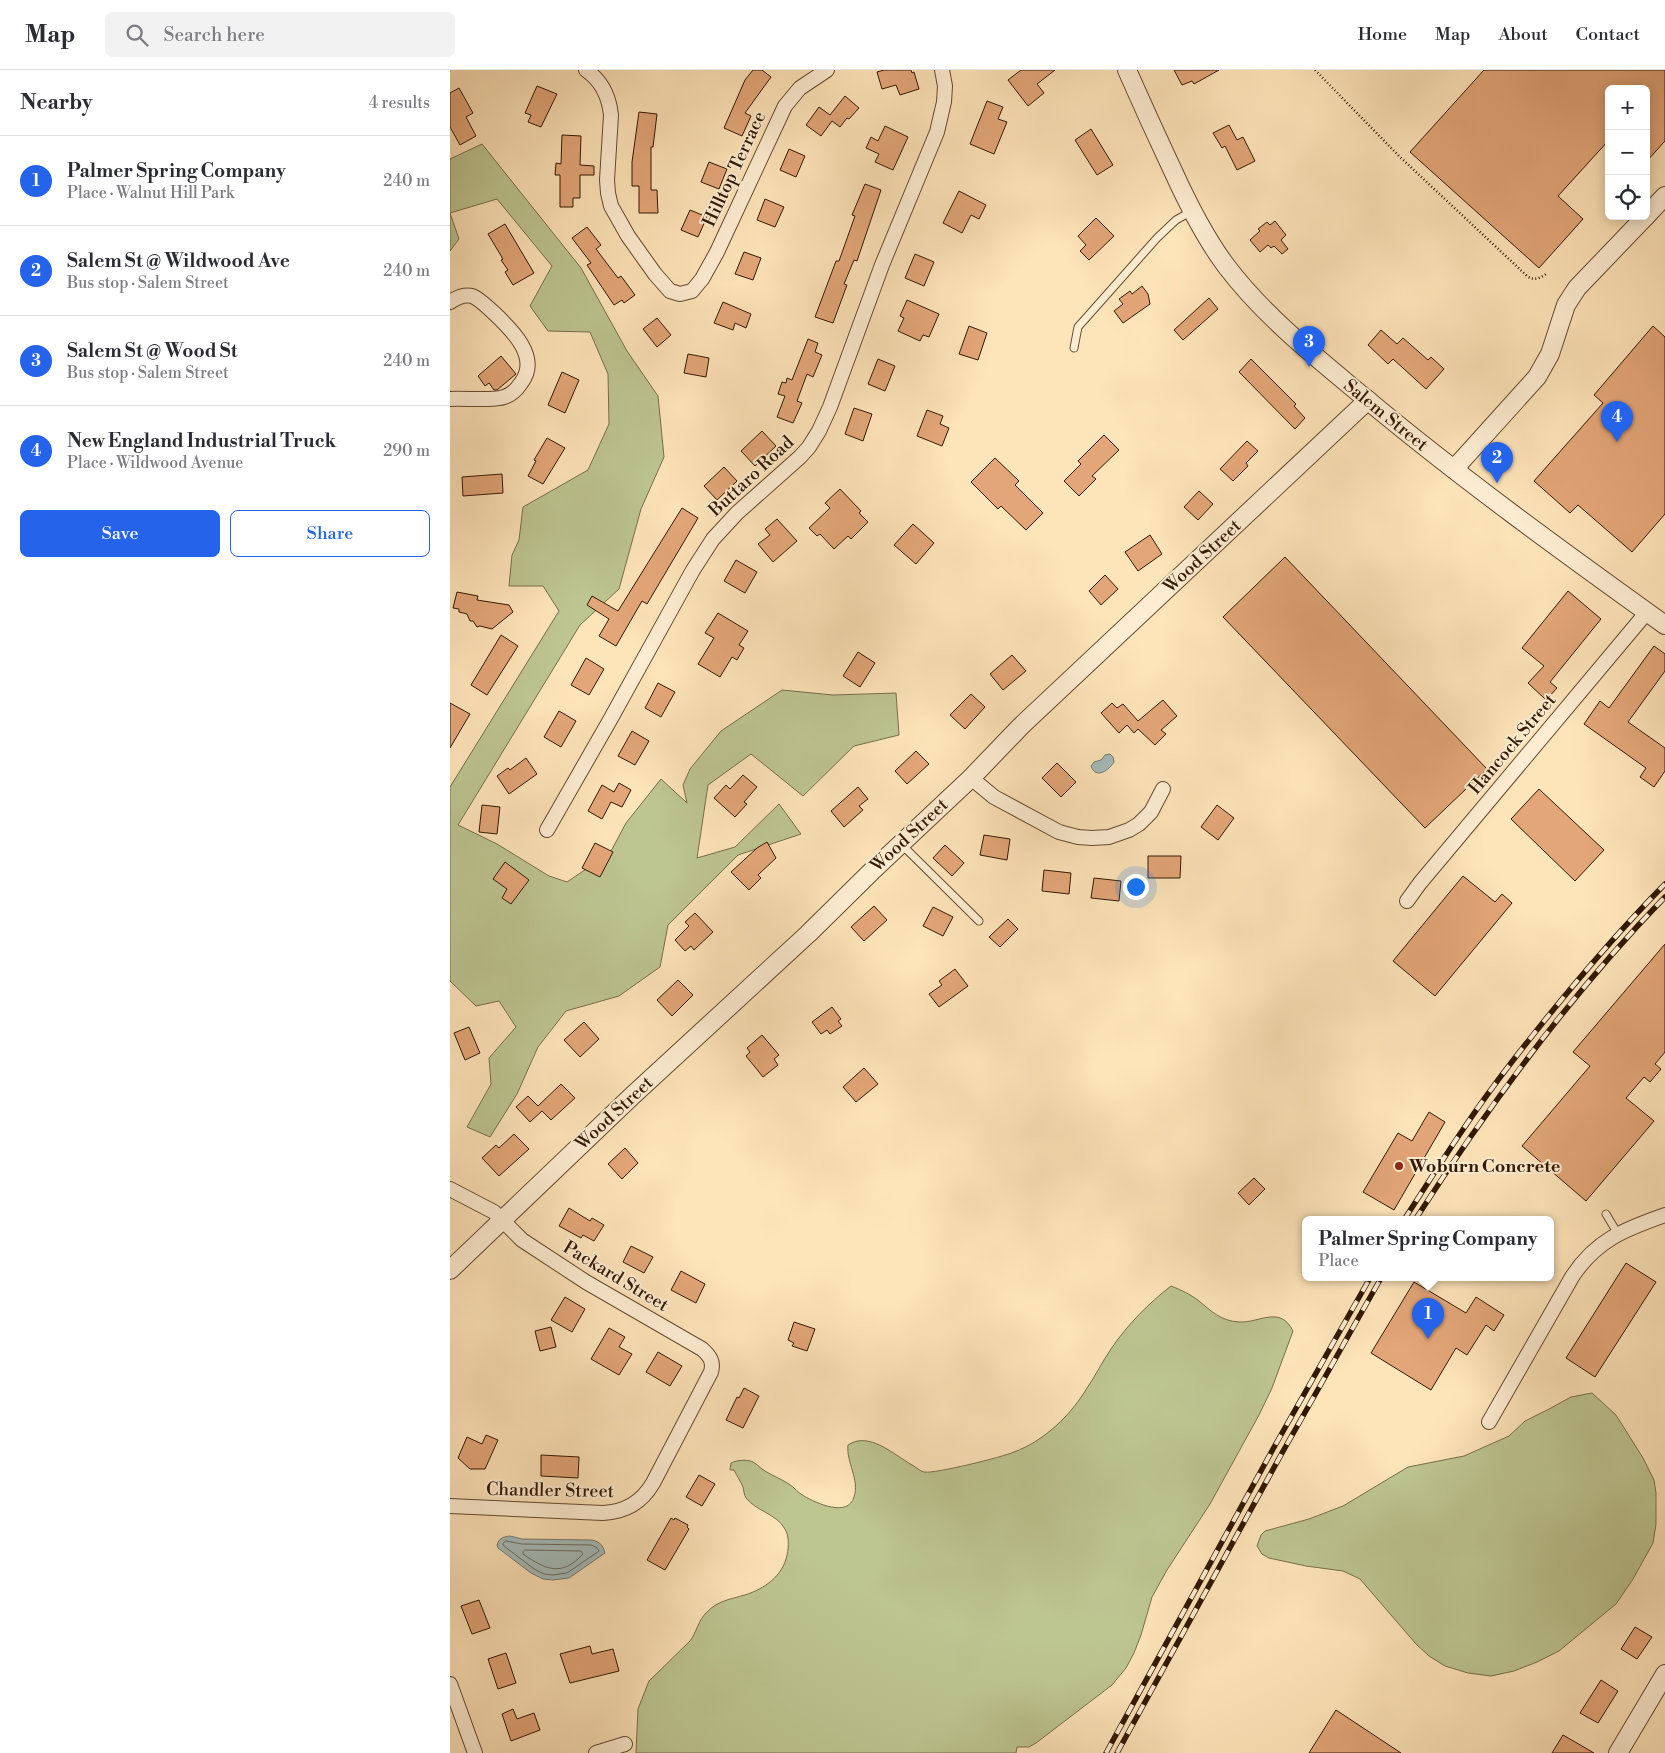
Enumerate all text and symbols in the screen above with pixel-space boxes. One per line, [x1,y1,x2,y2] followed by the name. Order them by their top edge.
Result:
[105,12,455,57] search box
[25,20,75,50] text: Map
[123,21,151,49] icon: search
[163,23,265,47] text: Search here
[1358,23,1407,46] text: Home
[1435,23,1471,46] text: Map
[1499,23,1548,46] text: About
[1576,23,1640,46] text: Contact
[1605,85,1650,220] map controls
[1605,85,1650,130] button: +
[20,90,93,116] text: Nearby
[369,93,430,113] text: 4 results
[698,108,771,231] street label: Hilltop Terrace
[1605,130,1650,175] button: −
[67,159,286,183] text: Palmer Spring Company
[32,171,40,191] text: 1
[383,171,430,191] text: 240 m
[1605,175,1650,220] button: locate
[67,183,234,203] text: Place · Walnut Hill Park
[67,249,290,273] text: Salem St @ Wildwood Ave
[31,261,41,281] text: 2
[383,261,430,281] text: 240 m
[67,273,229,293] text: Bus stop · Salem Street
[1293,326,1325,367] pin: 3
[67,339,238,363] text: Salem St @ Wood St
[31,351,41,371] text: 3
[383,351,430,371] text: 240 m
[67,363,229,383] text: Bus stop · Salem Street
[1339,374,1433,457] street label: Salem Street
[1601,401,1633,442] pin: 4
[67,429,336,453] text: New England Industrial Truck
[703,431,799,522] street label: Buttaro Road
[31,441,41,461] text: 4
[383,441,430,461] text: 290 m
[1481,442,1513,483] pin: 2
[67,453,243,473] text: Place · Wildwood Avenue
[20,510,220,557] button: Save
[230,510,430,557] button: Share
[1158,514,1247,599] street label: Wood Street
[1464,689,1562,799] street label: Hancock Street
[865,793,954,878] street label: Wood Street
[1123,874,1149,900] your location
[570,1071,659,1156] street label: Wood Street
[1408,1155,1561,1178] place label: Woburn Concrete
[1393,1160,1405,1172] marker: Woburn Concrete
[1302,1216,1554,1281] popup
[1319,1227,1537,1251] text: Palmer Spring Company
[559,1236,673,1317] street label: Packard Street
[1319,1251,1359,1271] text: Place
[1412,1298,1444,1339] pin: 1
[486,1478,615,1503] street label: Chandler Street

